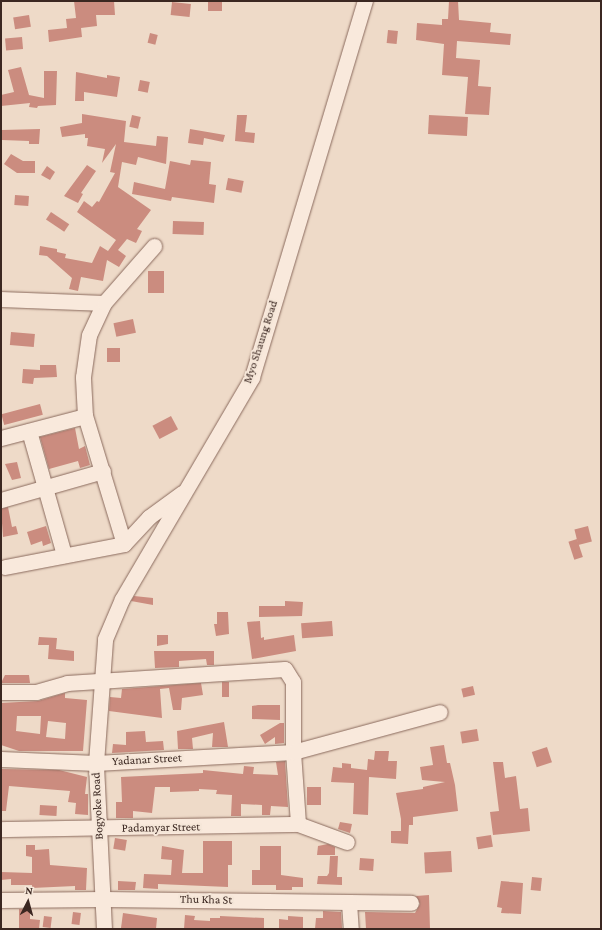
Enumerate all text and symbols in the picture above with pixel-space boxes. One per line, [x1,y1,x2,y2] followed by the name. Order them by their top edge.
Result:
[241,299,281,385] street label: Myo Shaung Road
[112,751,182,769] street label: Yadanar Street
[89,772,107,840] street label: Bogyoke Road
[122,820,200,836] street label: Padamyar Street
[8,882,48,922] north arrow
[25,884,34,896] text: N
[180,892,232,908] street label: Thu Kha St

